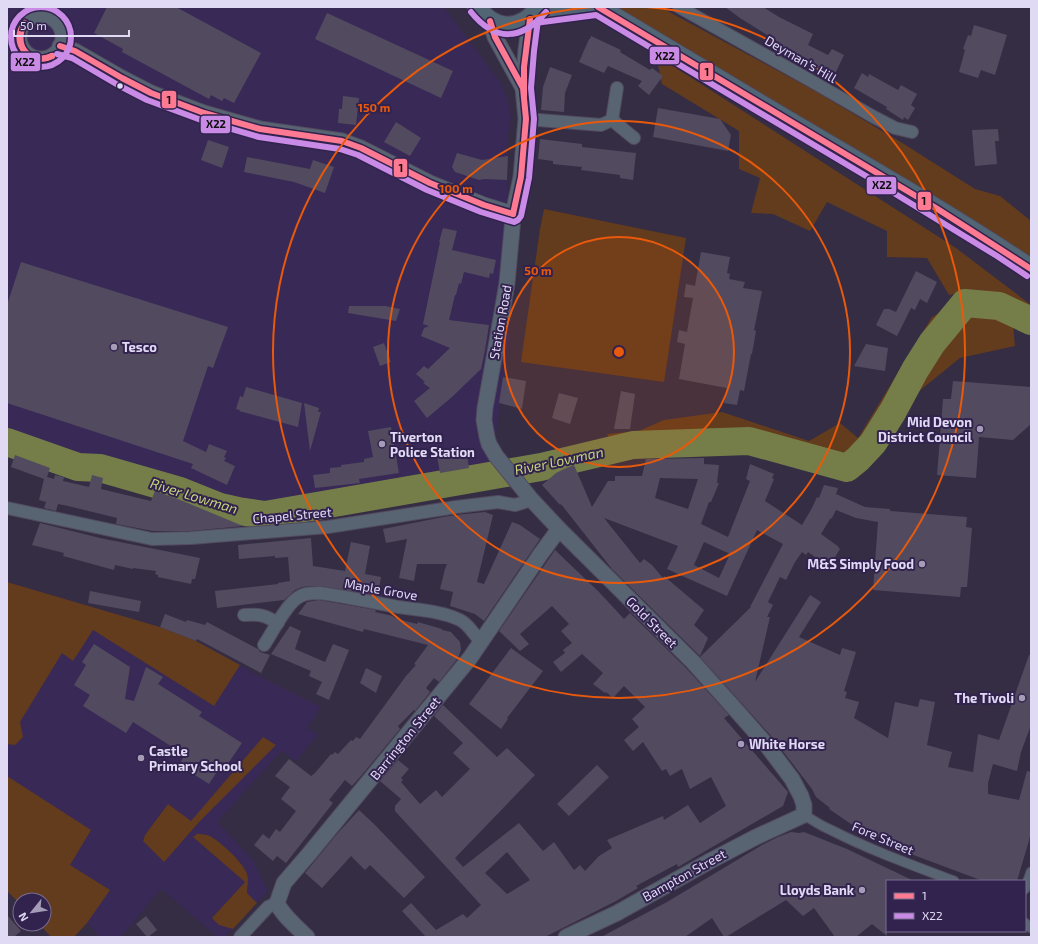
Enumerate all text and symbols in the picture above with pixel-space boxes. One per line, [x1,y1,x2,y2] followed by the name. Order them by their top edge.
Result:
[14,12,129,38] scale bar
[20,18,47,32] text: 50 m
[762,32,840,86] street label: Deyman's Hill
[649,46,680,65] line badge: X22
[655,49,675,62] text: X22
[10,52,41,72] line badge: X22
[15,55,35,68] text: X22
[699,62,714,81] line badge: 1
[705,65,709,78] text: 1
[115,81,125,91] unlabelled marker
[161,90,177,109] line badge: 1
[167,93,171,106] text: 1
[358,100,390,114] text: 150 m
[200,115,231,134] line badge: X22
[206,117,226,130] text: X22
[393,158,408,178] line badge: 1
[399,161,403,174] text: 1
[866,176,897,195] line badge: X22
[872,178,892,191] text: X22
[439,181,473,195] text: 100 m
[917,191,932,211] line badge: 1
[922,194,926,207] text: 1
[524,263,552,277] text: 50 m
[486,284,514,360] street label: Station Road
[122,339,157,355] place label: Tesco
[109,342,119,352] marker: Tesco
[612,345,626,359] centre of rings
[878,414,973,445] place label: Mid Devon District Council
[975,424,985,434] marker: Mid Devon District Council
[390,429,475,460] place label: Tiverton Police Station
[377,439,387,449] marker: Tiverton Police Station
[513,443,605,478] water label: River Lowman
[148,474,240,517] water label: River Lowman
[252,504,332,526] street label: Chapel Street
[807,556,914,572] place label: M&S Simply Food
[917,559,927,569] marker: M&S Simply Food
[343,575,419,603] street label: Maple Grove
[623,593,681,651] street label: Gold Street
[954,690,1014,706] place label: The Tivoli
[367,693,444,783] street label: Barrington Street
[1017,693,1027,703] marker: The Tivoli
[749,736,825,752] place label: White Horse
[736,739,746,749] marker: White Horse
[149,743,243,774] place label: Castle Primary School
[136,753,146,763] marker: Castle Primary School
[850,818,916,858] street label: Fore Street
[639,845,729,905] street label: Bampton Street
[886,880,1026,932] legend
[780,882,855,898] place label: Lloyds Bank
[857,885,867,895] marker: Lloyds Bank
[922,888,927,902] text: 1
[12,892,52,932] north arrow
[922,908,943,922] text: X22
[15,911,31,924] text: N

